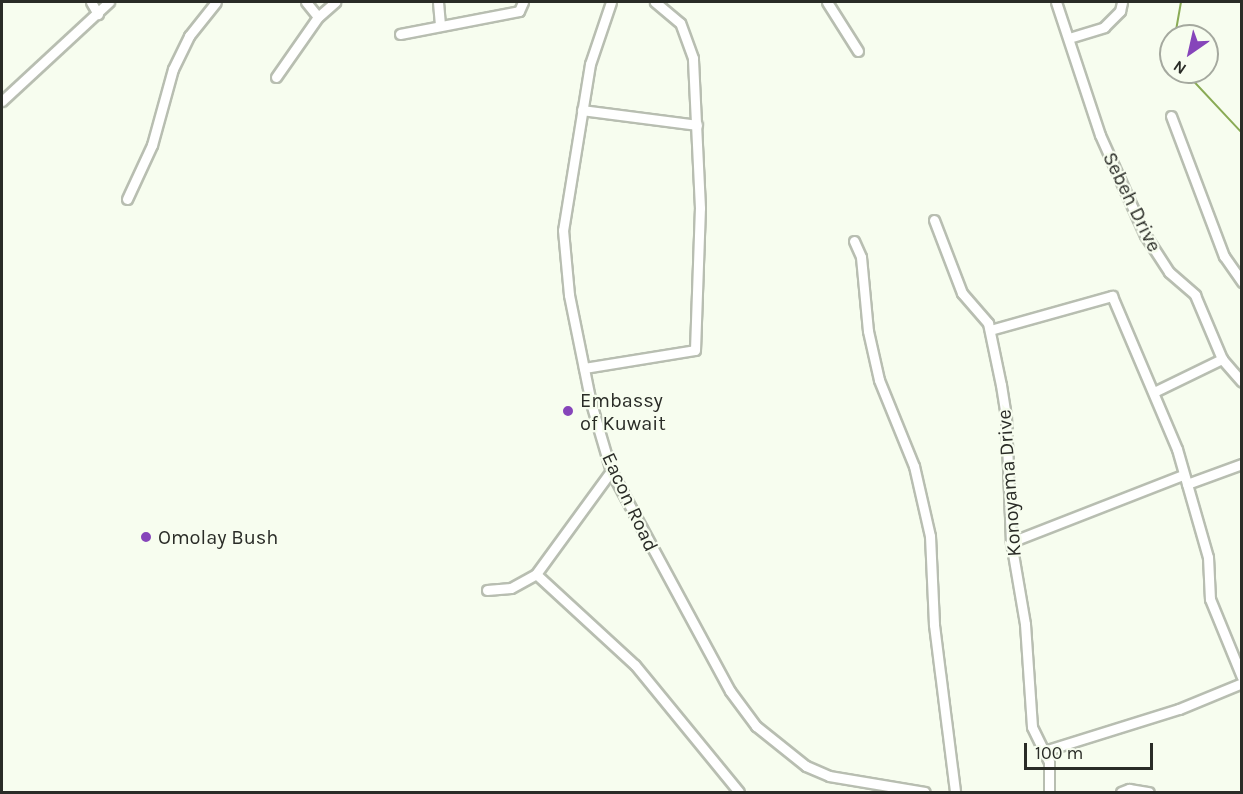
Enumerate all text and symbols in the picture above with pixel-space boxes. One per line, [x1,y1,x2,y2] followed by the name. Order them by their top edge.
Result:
[1159,24,1219,84] north arrow
[1170,57,1190,79] text: N
[1098,148,1166,256] street label: Sebeh Drive
[580,388,666,435] place label: Embassy of Kuwait
[561,404,575,418] marker: Embassy of Kuwait
[992,409,1026,557] street label: Konoyama Drive
[597,449,663,555] street label: Eacon Road
[158,525,278,549] place label: Omolay Bush
[139,530,153,544] marker: Omolay Bush
[1027,731,1156,769] scale bar
[1035,742,1083,764] text: 100 m

